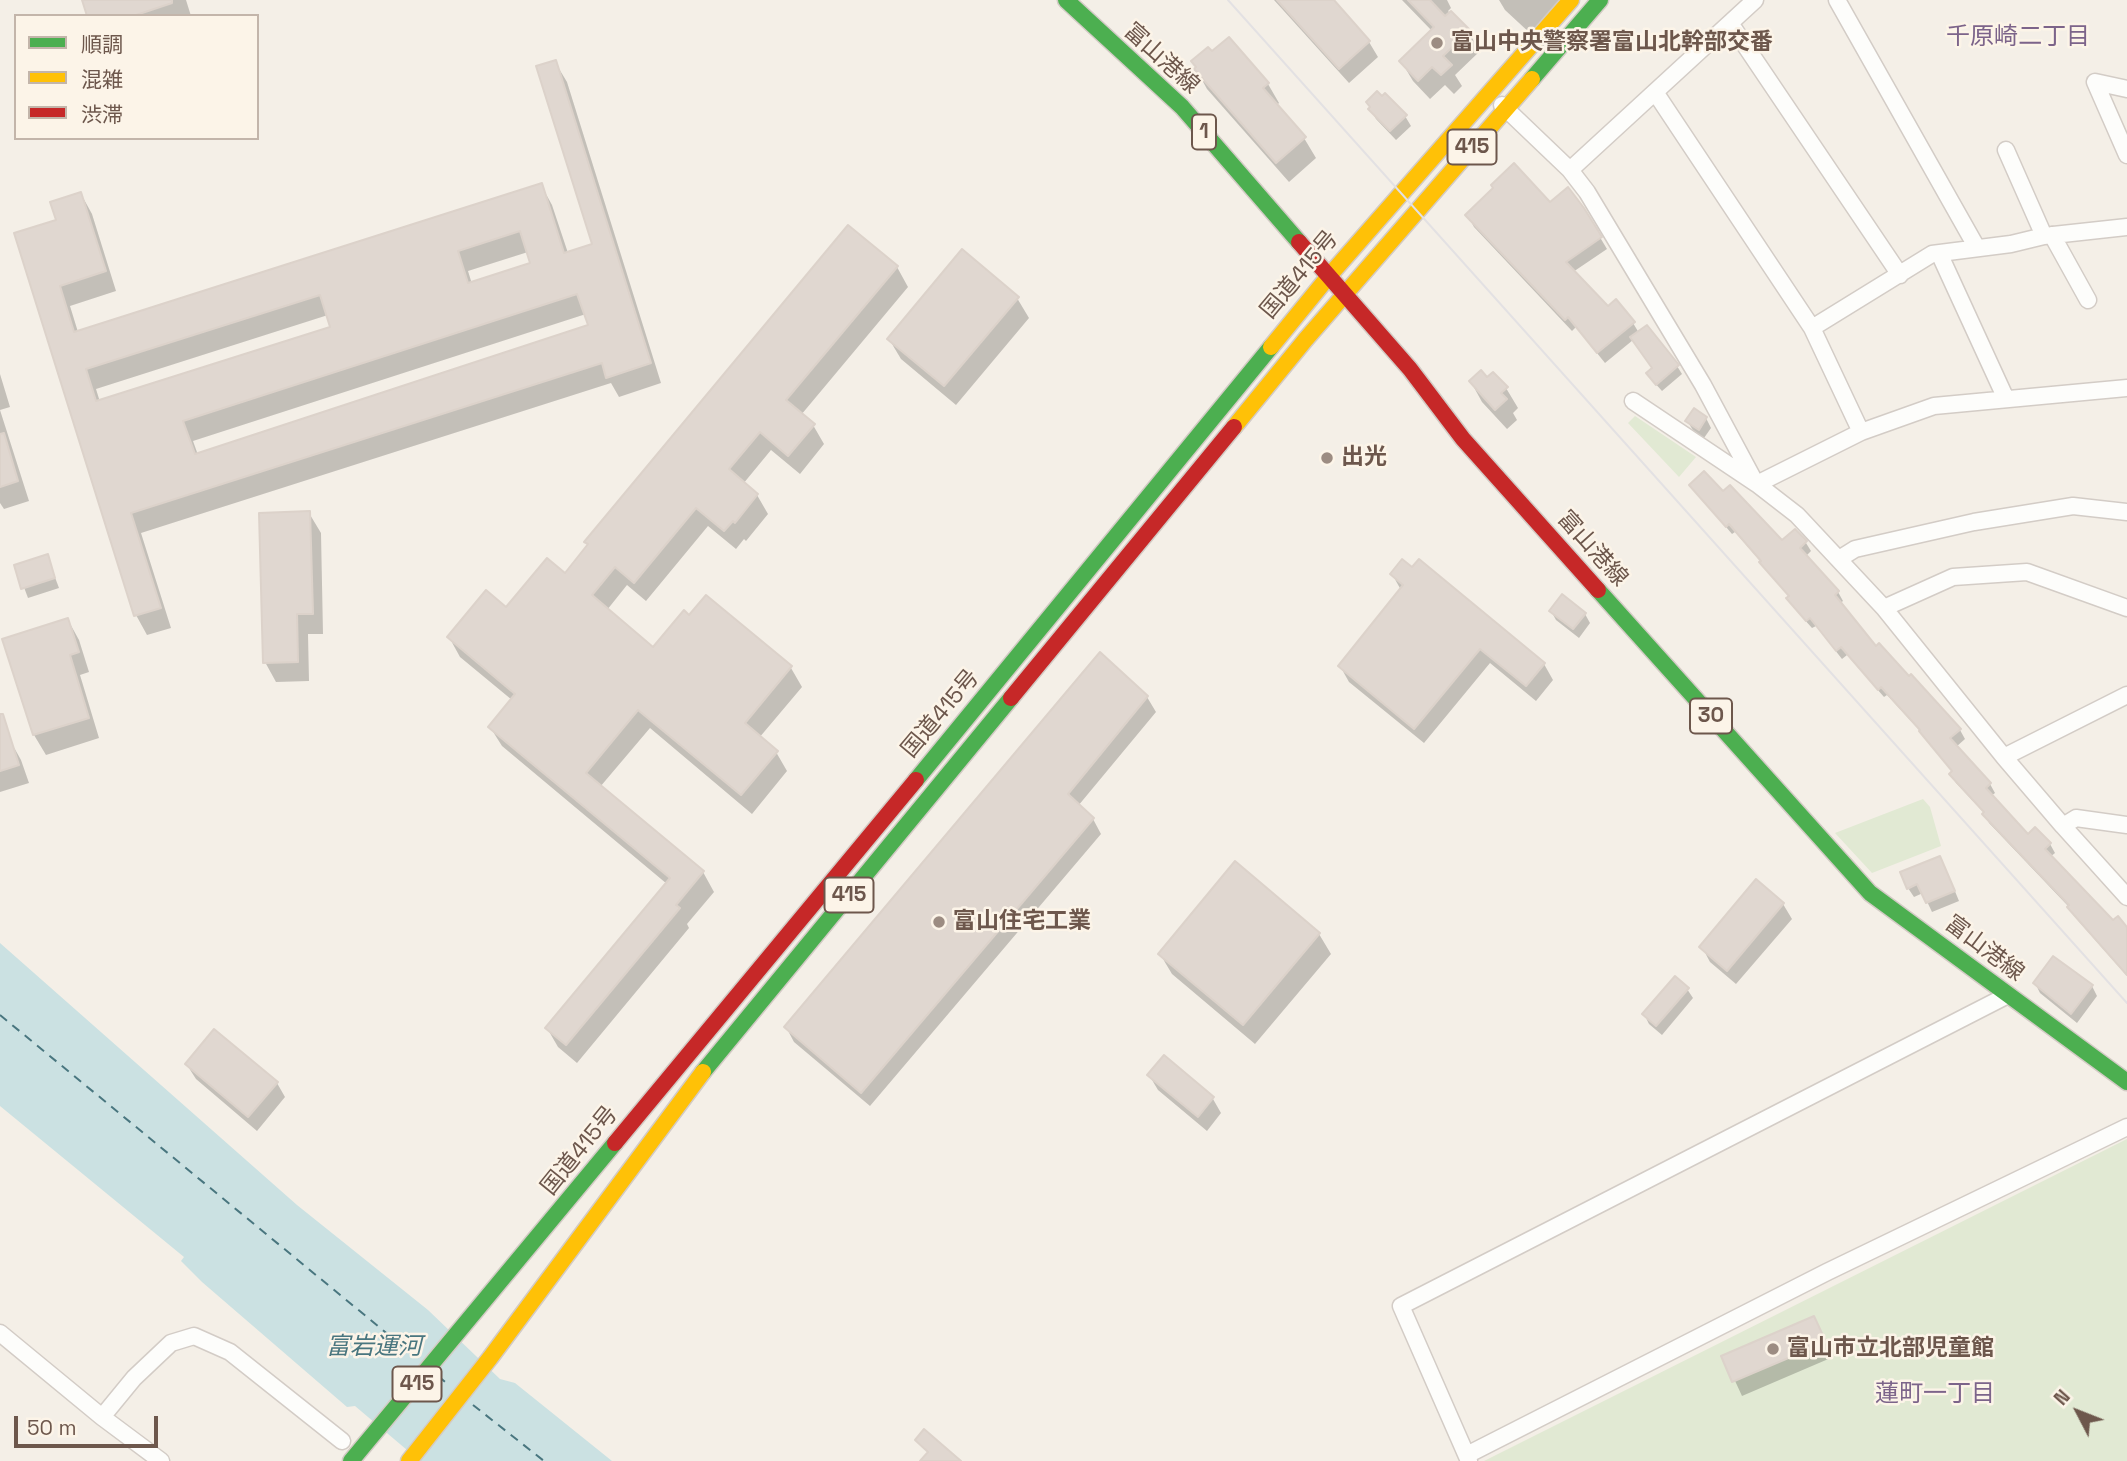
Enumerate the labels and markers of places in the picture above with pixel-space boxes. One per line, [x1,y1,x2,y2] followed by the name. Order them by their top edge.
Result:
[1451,29,1773,57] place label: 富山中央警察署富山北幹部交番
[1429,35,1445,51] marker: 富山中央警察署富山北幹部交番
[1341,444,1387,472] place label: 出光
[1319,450,1335,466] marker: 出光
[953,908,1091,936] place label: 富山住宅工業
[931,914,947,930] marker: 富山住宅工業
[1787,1335,1994,1363] place label: 富山市立北部児童館
[1765,1341,1781,1357] marker: 富山市立北部児童館

